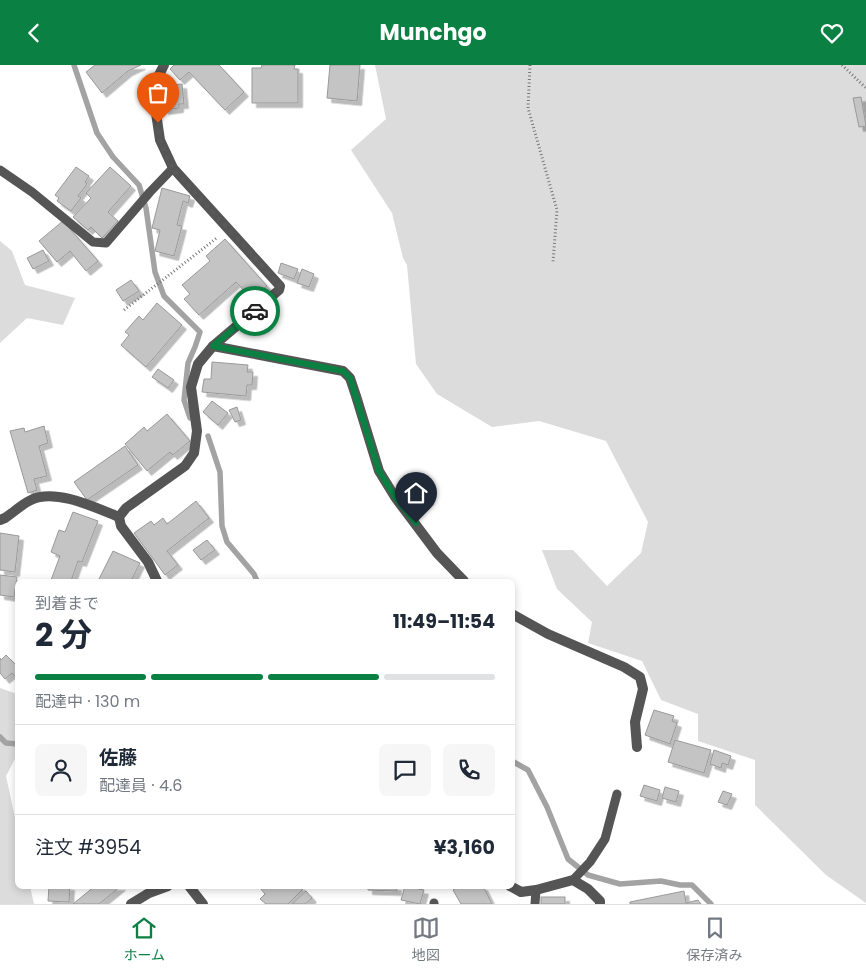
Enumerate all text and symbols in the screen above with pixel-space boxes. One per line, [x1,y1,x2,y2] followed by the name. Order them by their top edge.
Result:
[380,17,486,48] text: Munchgo
[20,19,48,47] icon: back
[818,19,846,47] icon: heart
[137,72,179,123] pin
[144,79,172,107] icon: bag
[230,286,280,336] courier
[241,297,269,325] icon: car
[395,472,437,523] pin
[402,479,430,507] icon: home
[35,592,99,615] text: 到着まで
[393,608,495,635] text: 11:49–11:54
[35,612,92,657] text: 2 分
[35,690,140,713] text: 配達中 · 130 m
[35,744,87,796] button: person
[99,744,137,771] text: 佐藤
[379,744,431,796] button: chat
[443,744,495,796] button: phone
[99,774,183,797] text: 配達員 · 4.6
[35,834,141,861] text: 注文 #3954
[434,834,495,861] text: ¥3,160
[123,914,165,966] tab: ホーム
[412,914,440,966] tab: 地図
[687,914,743,966] tab: 保存済み

